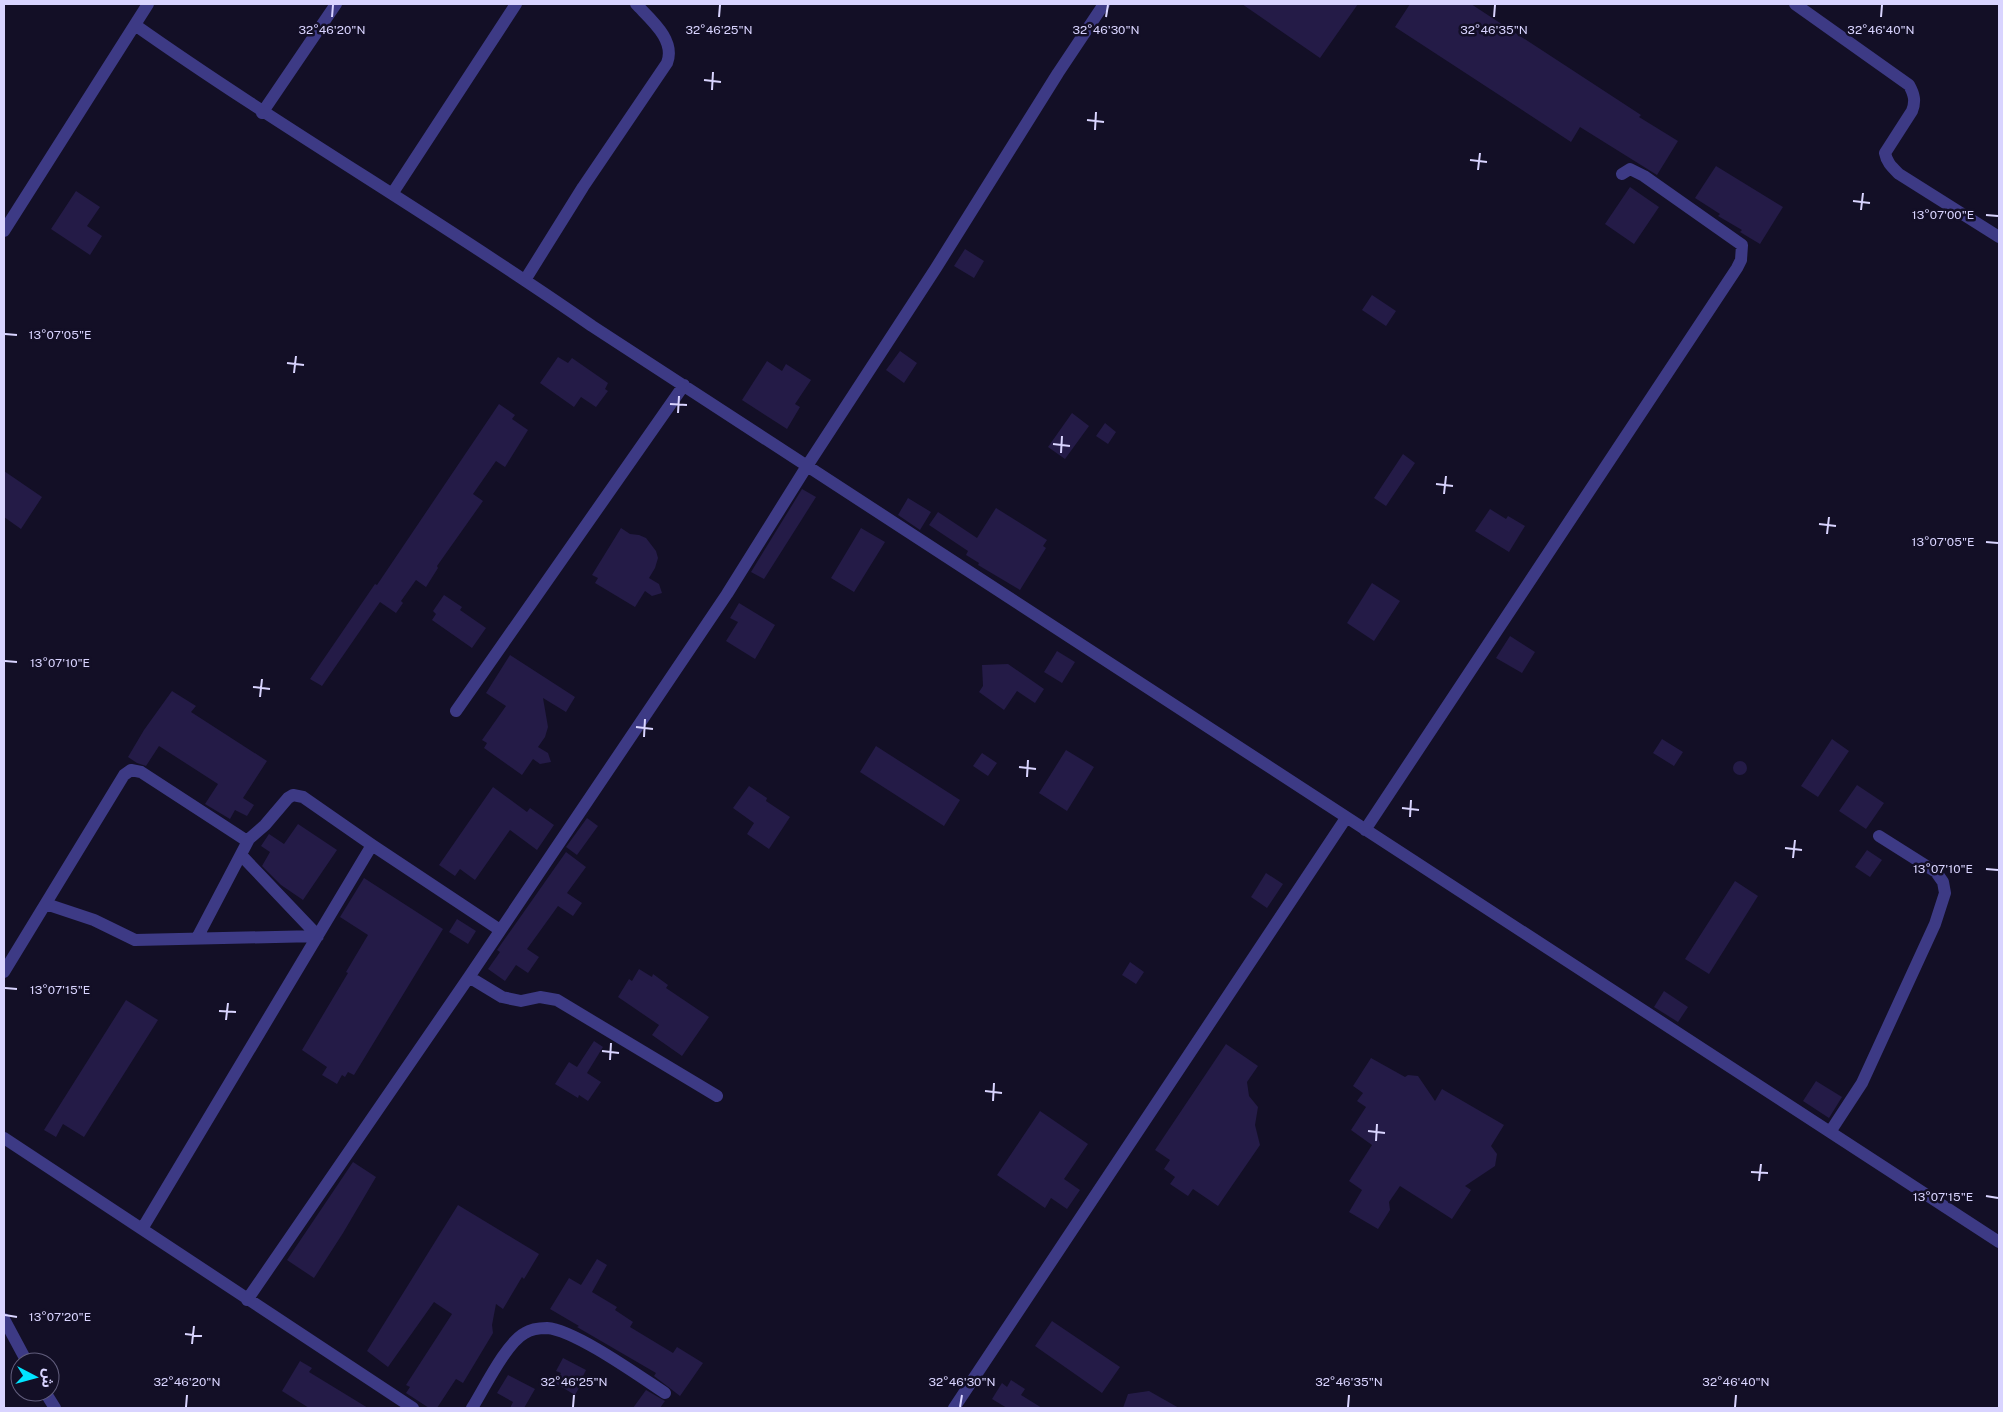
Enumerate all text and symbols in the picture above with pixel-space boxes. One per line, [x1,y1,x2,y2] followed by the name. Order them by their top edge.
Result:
[299,23,365,37] text: 32°46'20"N
[685,23,753,37] text: 32°46'25"N
[1072,23,1140,37] text: 32°46'30"N
[1460,23,1528,37] text: 32°46'35"N
[1847,23,1915,37] text: 32°46'40"N
[1912,208,1974,222] text: 13°07'00"E
[29,328,91,342] text: 13°07'05"E
[1912,535,1974,549] text: 13°07'05"E
[30,656,90,670] text: 13°07'10"E
[1913,862,1973,876] text: 13°07'10"E
[30,983,90,997] text: 13°07'15"E
[1913,1190,1973,1204] text: 13°07'15"E
[29,1310,91,1324] text: 13°07'20"E
[10,1352,60,1402] north arrow
[39,1368,57,1389] text: ش
[154,1375,220,1389] text: 32°46'20"N
[540,1375,608,1389] text: 32°46'25"N
[928,1375,996,1389] text: 32°46'30"N
[1315,1375,1383,1389] text: 32°46'35"N
[1702,1375,1770,1389] text: 32°46'40"N

